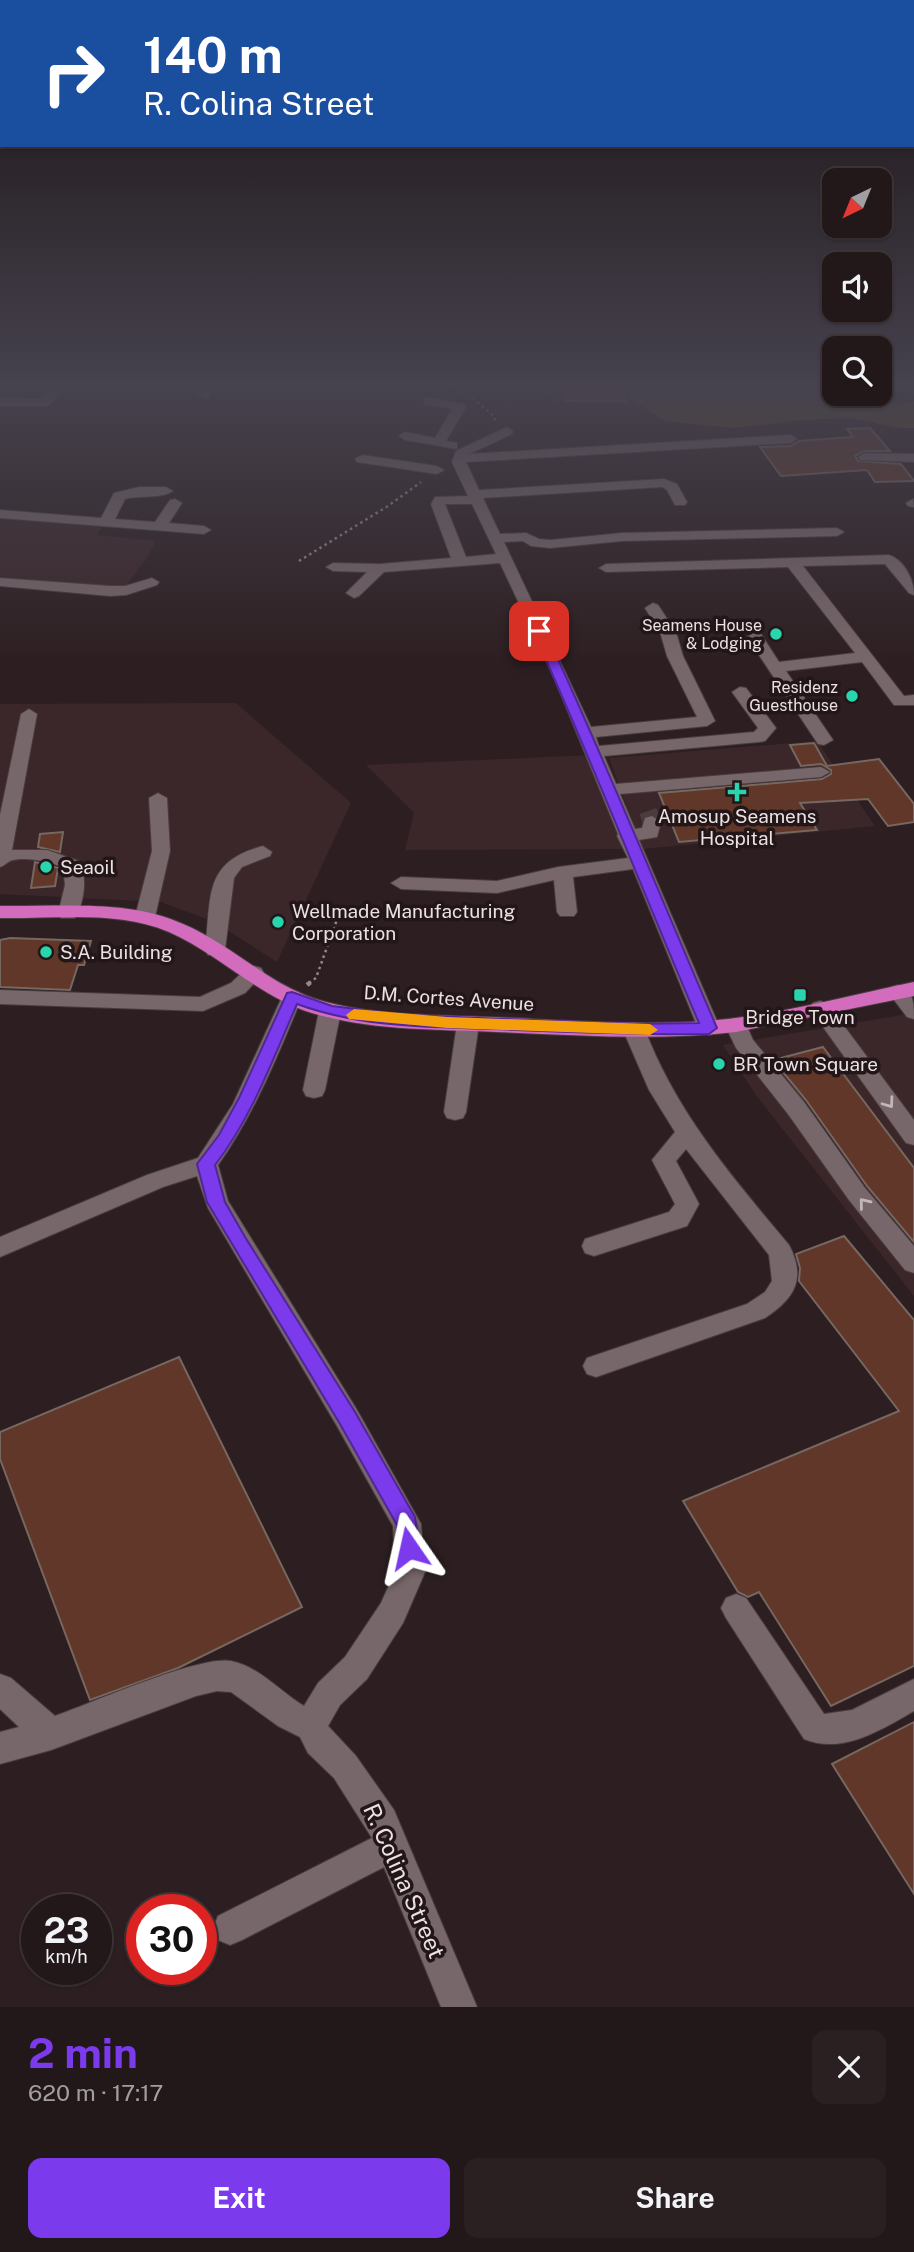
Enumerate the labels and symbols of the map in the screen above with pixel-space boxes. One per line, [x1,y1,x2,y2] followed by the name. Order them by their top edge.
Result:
[822,168,892,238] north arrow
[509,601,569,661] pin
[642,616,762,653] place label: Seamens House & Lodging
[768,626,784,642] marker: Seamens House & Lodging
[749,678,838,715] place label: Residenz Guesthouse
[844,688,860,704] marker: Residenz Guesthouse
[727,782,747,802] marker: Amosup Seamens Hospital
[658,805,816,849] place label: Amosup Seamens Hospital
[60,856,115,878] place label: Seaoil
[38,859,54,875] marker: Seaoil
[292,900,516,944] place label: Wellmade Manufacturing Corporation
[270,914,286,930] marker: Wellmade Manufacturing Corporation
[60,941,173,963] place label: S.A. Building
[38,944,54,960] marker: S.A. Building
[363,981,535,1015] street label: D.M. Cortes Avenue
[792,987,808,1003] marker: Bridge Town
[745,1006,855,1028] place label: Bridge Town
[733,1053,878,1075] place label: BR Town Square
[711,1056,727,1072] marker: BR Town Square
[881,1095,893,1108] one-way arrow
[860,1198,873,1210] one-way arrow
[372,1511,446,1585] position arrow
[358,1799,451,1962] street label: R. Colina Street
[126,1894,217,1985] speed limit sign: 30

